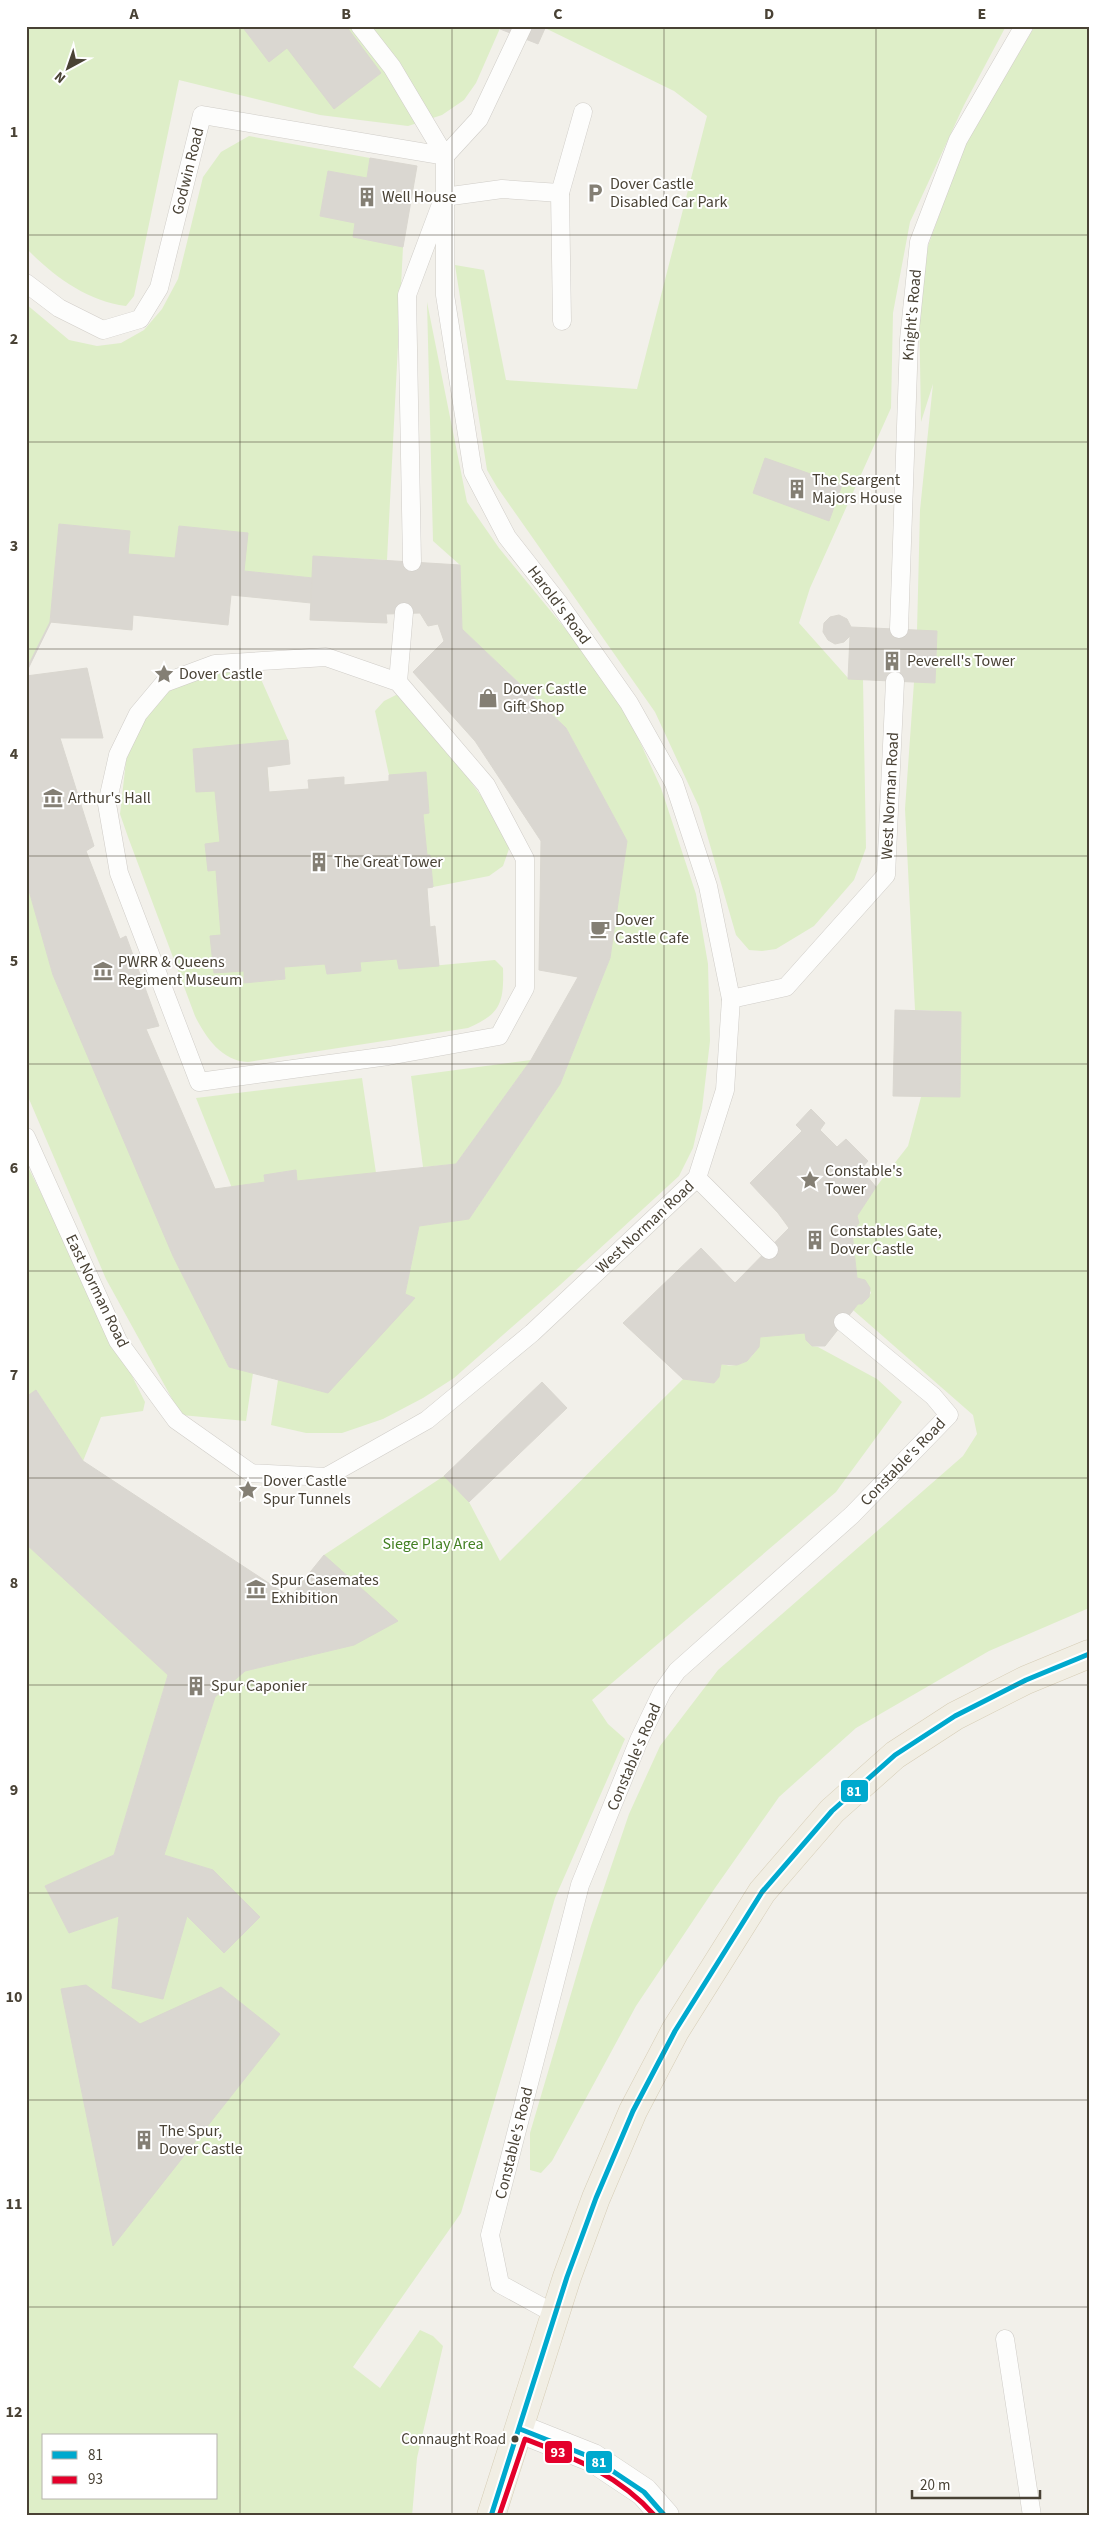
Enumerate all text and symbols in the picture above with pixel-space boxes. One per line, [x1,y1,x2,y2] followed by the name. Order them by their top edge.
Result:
[128,3,139,25] text: A
[341,3,351,25] text: B
[553,3,563,25] text: C
[764,3,774,25] text: D
[978,3,986,25] text: E
[42,42,92,92] north arrow
[50,67,70,88] text: N
[10,121,18,143] text: 1
[167,125,209,217] street label: Godwin Road
[610,173,727,213] place label: Dover Castle Disabled Car Park
[584,182,606,204] parking icon: Dover Castle Disabled Car Park
[356,186,378,208] building icon: Well House
[382,186,456,208] place label: Well House
[897,268,927,362] street label: Knight's Road
[10,328,18,350] text: 2
[812,469,902,509] place label: The Seargent Majors House
[786,478,808,500] building icon: The Seargent Majors House
[10,535,18,557] text: 3
[522,561,596,649] street label: Harold's Road
[881,650,903,672] building icon: Peverell's Tower
[907,650,1016,672] place label: Peverell's Tower
[153,663,175,685] place icon: Dover Castle
[179,663,263,685] place label: Dover Castle
[503,678,587,718] place label: Dover Castle Gift Shop
[477,687,499,709] shop icon: Dover Castle Gift Shop
[876,732,904,860] street label: West Norman Road
[10,743,19,765] text: 4
[42,787,64,809] museum icon: Arthur's Hall
[68,787,151,809] place label: Arthur's Hall
[308,851,330,873] building icon: The Great Tower
[334,851,443,873] place label: The Great Tower
[615,909,689,949] place label: Dover Castle Cafe
[589,918,611,940] cafe icon: Dover Castle Cafe
[10,950,18,972] text: 5
[118,951,242,991] place label: PWRR & Queens Regiment Museum
[92,960,114,982] museum icon: PWRR & Queens Regiment Museum
[10,1157,18,1179] text: 6
[825,1160,903,1200] place label: Constable's Tower
[799,1169,821,1191] place icon: Constable's Tower
[591,1175,699,1279] street label: West Norman Road
[830,1220,942,1260] place label: Constables Gate, Dover Castle
[804,1229,826,1251] building icon: Constables Gate, Dover Castle
[60,1231,134,1351] street label: East Norman Road
[10,1364,18,1386] text: 7
[855,1413,951,1511] street label: Constable's Road
[263,1470,351,1510] place label: Dover Castle Spur Tunnels
[237,1479,259,1501] place icon: Dover Castle Spur Tunnels
[383,1533,483,1555] park label: Siege Play Area
[271,1569,379,1609] place label: Spur Casemates Exhibition
[10,1572,18,1594] text: 8
[245,1578,267,1600] museum icon: Spur Casemates Exhibition
[185,1675,207,1697] building icon: Spur Caponier
[211,1675,307,1697] place label: Spur Caponier
[601,1700,667,1814] street label: Constable's Road
[10,1779,18,1801] text: 9
[840,1779,869,1803] line badge: 81
[847,1782,861,1802] text: 81
[6,1986,22,2008] text: 10
[489,2085,539,2201] street label: Constable's Road
[159,2120,243,2160] place label: The Spur, Dover Castle
[133,2129,155,2151] building icon: The Spur, Dover Castle
[6,2193,22,2215] text: 11
[6,2401,22,2423] text: 12
[401,2429,506,2450] place label: Connaught Road
[42,2434,218,2500] legend
[510,2434,520,2444] marker: Connaught Road
[544,2440,573,2464] line badge: 93
[551,2443,565,2463] text: 93
[88,2445,103,2466] text: 81
[585,2450,613,2474] line badge: 81
[592,2453,606,2473] text: 81
[912,2467,1040,2499] scale bar
[88,2469,103,2490] text: 93
[920,2475,950,2496] text: 20 m

